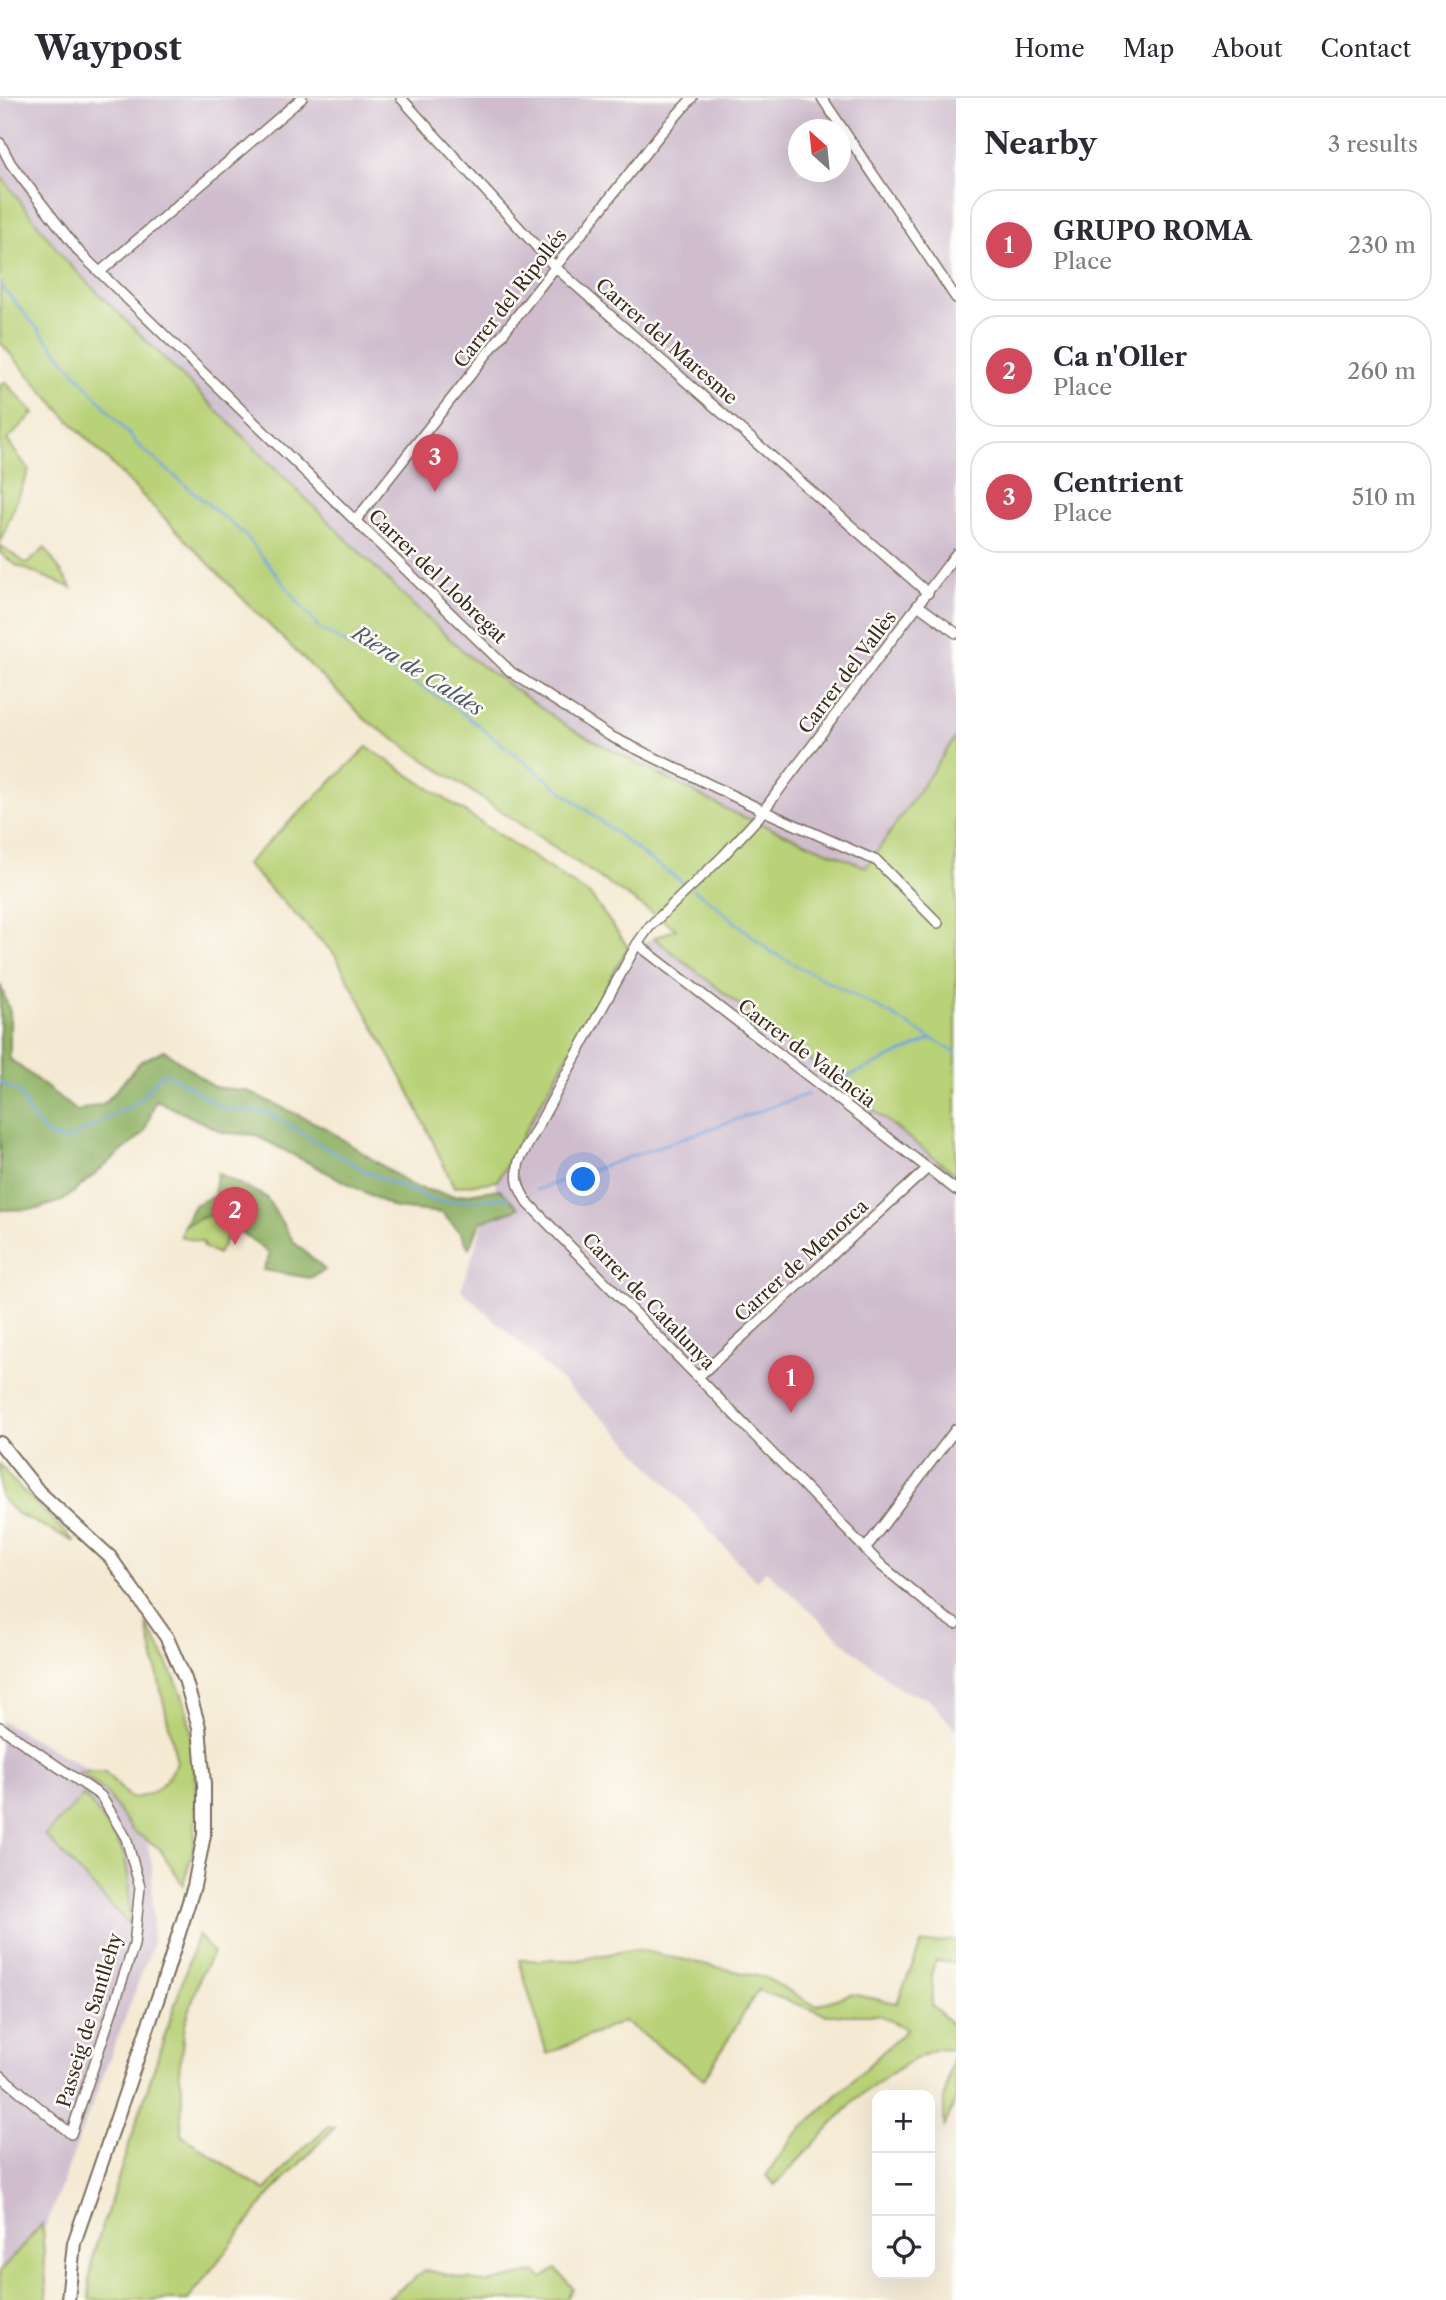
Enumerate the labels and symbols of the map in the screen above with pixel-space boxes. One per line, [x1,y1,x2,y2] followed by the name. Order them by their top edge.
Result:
[788,119,851,182] north arrow
[449,224,572,372] street label: Carrer del Ripollés
[591,273,742,409] street label: Carrer del Maresme
[412,434,458,492] pin: 3
[364,505,512,648] street label: Carrer del Llobregat
[794,606,901,738] street label: Carrer del Vallès
[346,619,489,722] water label: Riera de Caldes
[733,994,880,1113] street label: Carrer de València
[566,1162,600,1196] your location
[212,1187,258,1245] pin: 2
[730,1194,873,1326] street label: Carrer de Menorca
[577,1228,720,1375] street label: Carrer de Catalunya
[768,1355,814,1413] pin: 1
[52,1930,127,2110] street label: Passeig de Santllehy

